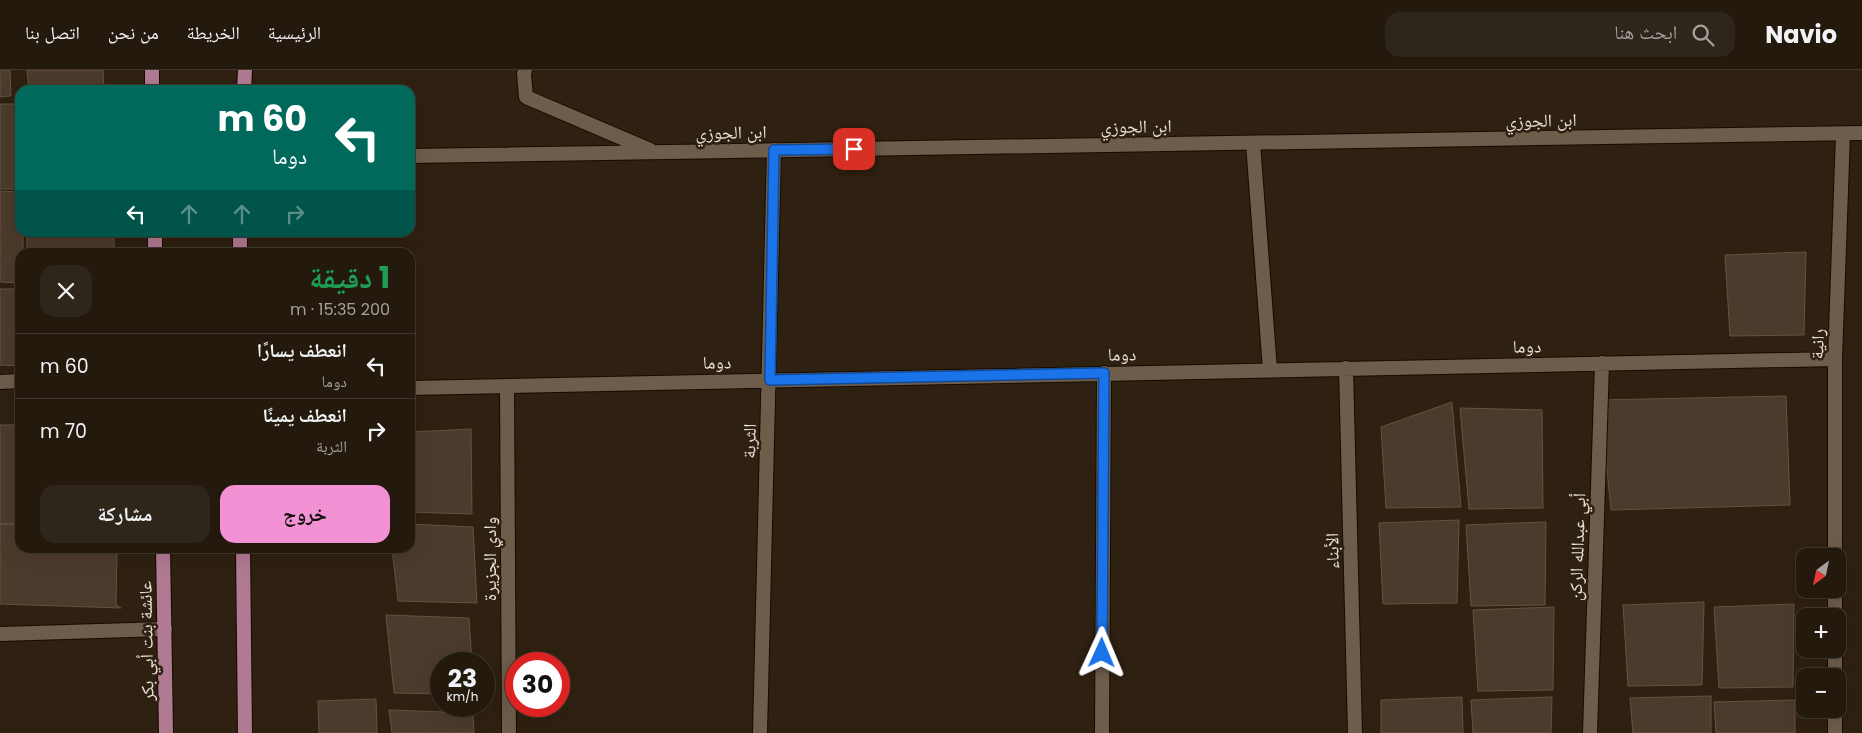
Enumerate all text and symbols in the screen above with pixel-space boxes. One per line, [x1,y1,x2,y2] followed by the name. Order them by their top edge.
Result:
[1385,12,1735,57] search box
[1765,18,1837,51] text: Navio
[1614,19,1677,46] text: ابحث هنا
[25,20,80,45] text: اتصل بنا
[108,20,159,45] text: من نحن
[187,20,240,45] text: الخريطة
[268,20,321,45] text: الرئيسية
[1689,21,1717,49] icon: search
[217,94,307,143] text: 60 m
[325,105,390,170] icon: left
[1505,107,1577,136] street label: ابن الجوزي
[1100,113,1172,142] street label: ابن الجوزي
[695,119,767,148] street label: ابن الجوزي
[833,128,875,170] pin
[840,135,868,163] icon: arrive
[272,141,307,172] text: دوما
[122,200,150,228] icon: left
[175,200,203,228] icon: ahead
[228,200,256,228] icon: ahead
[281,200,309,228] icon: right
[309,256,390,299] text: 1 دقيقة
[40,265,92,317] button: close
[290,298,390,321] text: 200 m · 15:35
[1804,328,1830,360] street label: رانية
[1512,333,1542,359] street label: دوما
[257,337,347,364] text: انعطف يسارًا
[1107,341,1137,367] street label: دوما
[702,349,732,375] street label: دوما
[362,352,390,380] icon: left
[40,353,89,380] text: 60 m
[322,370,347,393] text: دوما
[262,402,347,429] text: انعطف يمينًا
[362,417,390,445] icon: right
[40,418,87,445] text: 70 m
[736,423,762,459] street label: الثربة
[316,435,347,458] text: الثربة
[40,485,210,543] button: مشاركة
[220,485,390,543] button: خروج
[1563,493,1594,602] street label: أبي عبدالله الركن
[477,517,504,601] street label: وادي الجزيرة
[1319,533,1345,569] street label: الأبناء
[1796,548,1846,598] north arrow
[1796,548,1846,718] map controls
[132,581,162,702] street label: عائشة بنت أبي بكر
[1796,608,1846,658] button: +
[1075,626,1127,678] position arrow
[505,652,570,717] speed limit sign: 30
[448,661,477,696] text: 23
[1796,668,1846,718] button: −
[447,688,478,705] text: km/h

